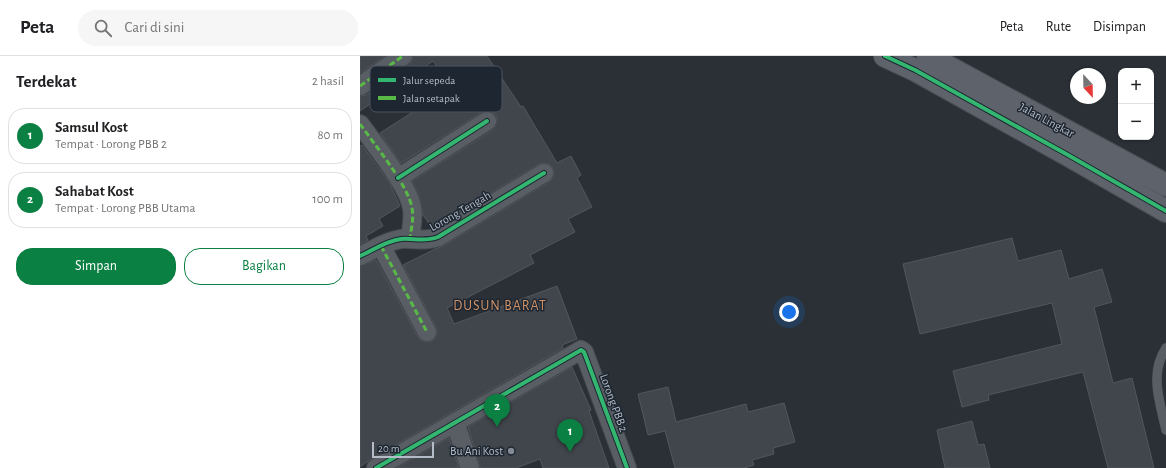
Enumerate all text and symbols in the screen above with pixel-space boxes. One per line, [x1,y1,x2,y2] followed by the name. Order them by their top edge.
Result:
[78,10,358,46] search box
[92,17,114,39] icon: search
[20,18,54,37] text: Peta
[124,20,184,35] text: Cari di sini
[1000,20,1024,34] text: Peta
[1046,20,1071,34] text: Rute
[1093,20,1146,34] text: Disimpan
[370,66,502,112] legend
[1070,68,1106,104] north arrow
[1118,68,1154,140] map controls
[1118,68,1154,104] button: +
[16,73,76,90] text: Terdekat
[312,75,344,88] text: 2 hasil
[403,75,455,86] text: Jalur sepeda
[403,93,460,104] text: Jalan setapak
[1018,101,1076,139] street label: Jalan Lingkar
[1118,104,1154,140] button: −
[55,120,128,135] text: Samsul Kost
[28,129,32,142] text: 1
[317,129,343,142] text: 80 m
[55,138,167,151] text: Tempat · Lorong PBB 2
[55,184,134,199] text: Sahabat Kost
[427,189,493,233] street label: Lorong Tengah
[27,193,33,206] text: 2
[312,193,343,206] text: 100 m
[55,202,195,215] text: Tempat · Lorong PBB Utama
[16,248,176,285] button: Simpan
[184,248,344,285] button: Bagikan
[453,299,547,313] district label: DUSUN BARAT
[779,302,799,322] your location
[598,372,630,434] street label: Lorong PBB 2
[484,394,510,427] pin: 2
[557,419,583,452] pin: 1
[372,440,434,459] scale bar
[378,443,399,454] text: 20 m
[450,445,503,457] place label: Bu Ani Kost
[506,446,516,456] marker: Bu Ani Kost

